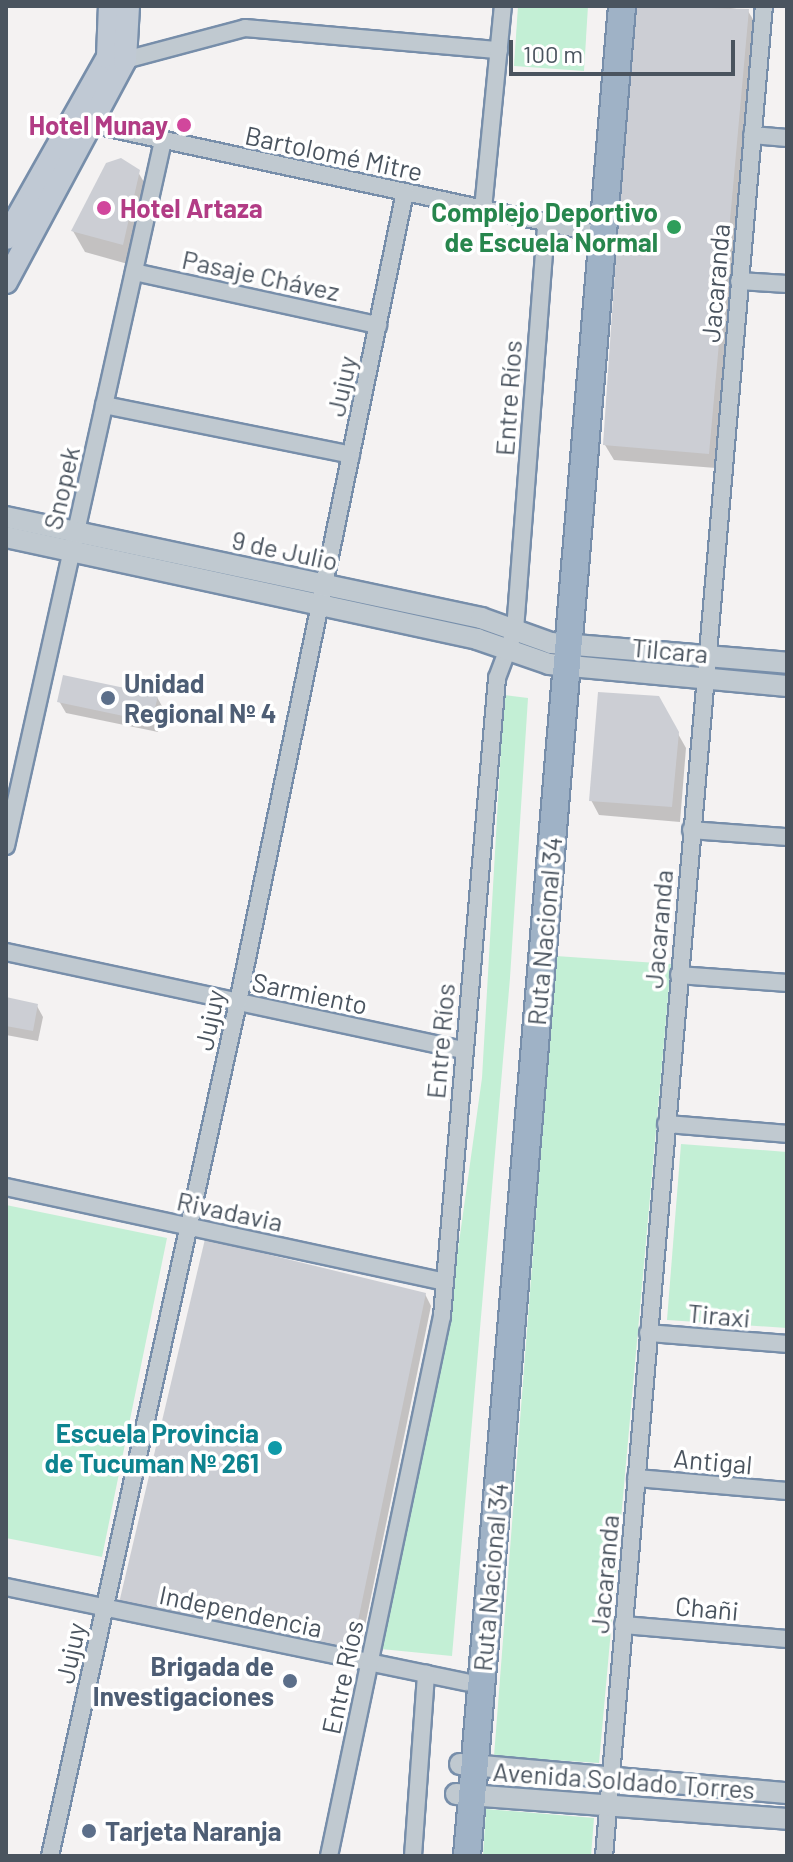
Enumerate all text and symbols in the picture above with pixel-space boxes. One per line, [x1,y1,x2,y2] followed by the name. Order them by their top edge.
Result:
[513,24,739,74] scale bar
[523,39,583,68] text: 100 m
[29,109,168,141] place label: Hotel Munay
[175,116,193,134] marker: Hotel Munay
[242,119,426,187] street label: Bartolomé Mitre
[120,192,263,224] place label: Hotel Artaza
[431,196,658,258] place label: Complejo Deportivo de Escuela Normal
[95,199,113,217] marker: Hotel Artaza
[665,218,683,236] marker: Complejo Deportivo de Escuela Normal
[694,222,736,344] street label: Jacaranda
[180,243,342,307] street label: Pasaje Chávez
[488,339,528,457] street label: Entre Ríos
[319,353,363,419] street label: Jujuy
[36,443,86,533] street label: Snopek
[229,524,341,576] street label: 9 de Julio
[631,631,709,669] street label: Tilcara
[124,667,277,728] place label: Unidad Regional Nº 4
[99,689,117,707] marker: Unidad Regional Nº 4
[520,835,568,1027] street label: Ruta Nacional 34
[637,868,679,990] street label: Jacaranda
[249,966,371,1020] street label: Sarmiento
[419,982,461,1100] street label: Entre Ríos
[187,987,231,1053] street label: Jujuy
[174,1185,286,1237] street label: Rivadavia
[686,1297,752,1333] street label: Tiraxi
[44,1417,259,1478] place label: Escuela Provincia de Tucuman Nº 261
[266,1439,284,1457] marker: Escuela Provincia de Tucuman Nº 261
[672,1442,754,1480] street label: Antigal
[466,1481,514,1673] street label: Ruta Nacional 34
[583,1513,625,1635] street label: Jacaranda
[157,1579,325,1643] street label: Independencia
[674,1590,740,1626] street label: Chañi
[315,1617,369,1737] street label: Entre Ríos
[48,1620,92,1686] street label: Jujuy
[93,1650,274,1712] place label: Brigada de Investigaciones
[281,1672,299,1690] marker: Brigada de Investigaciones
[492,1755,756,1805] street label: Avenida Soldado Torres
[105,1815,281,1847] place label: Tarjeta Naranja
[80,1822,98,1840] marker: Tarjeta Naranja

